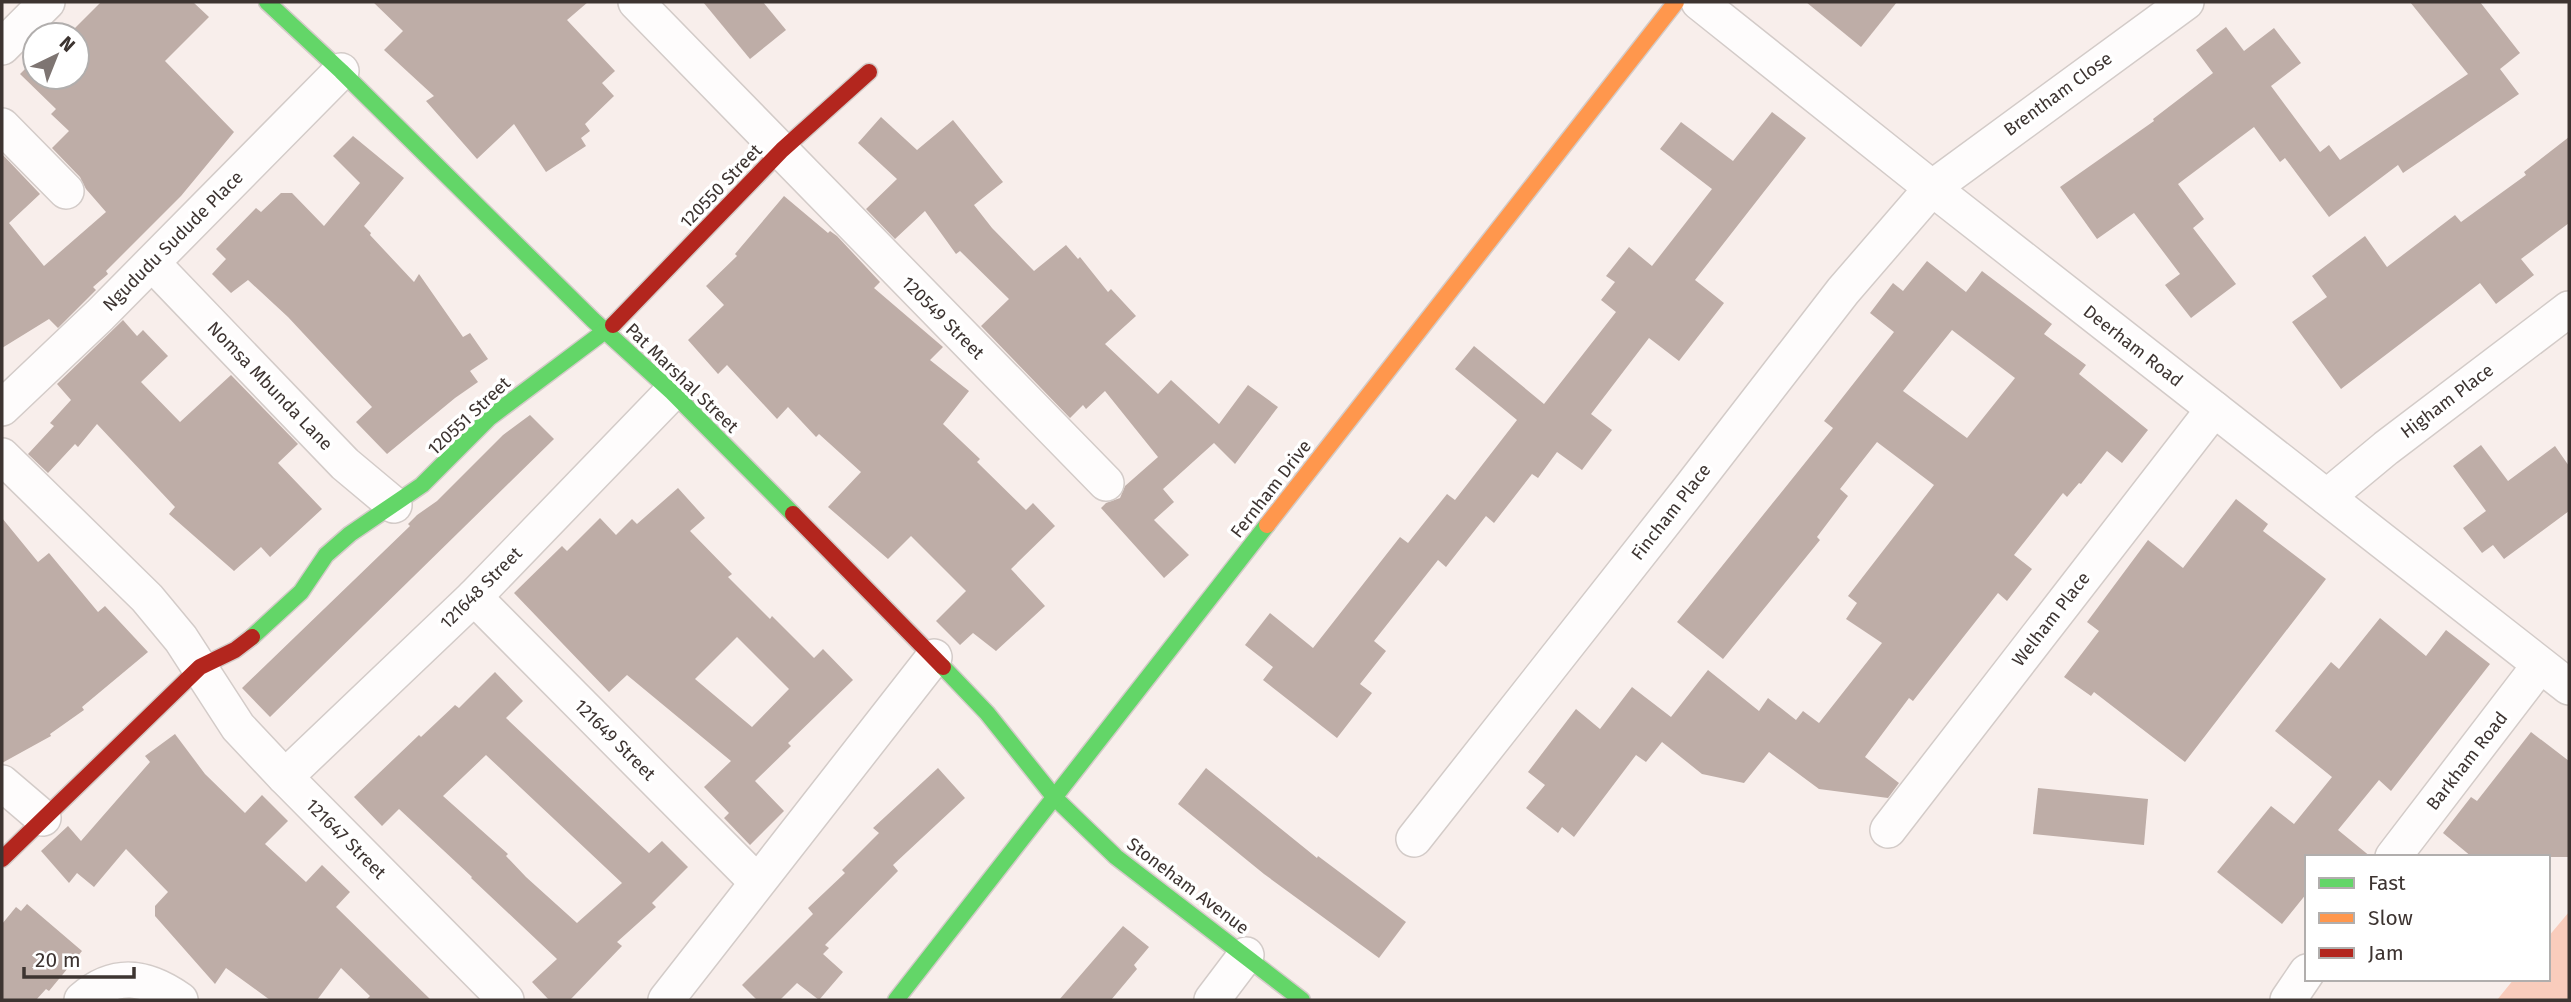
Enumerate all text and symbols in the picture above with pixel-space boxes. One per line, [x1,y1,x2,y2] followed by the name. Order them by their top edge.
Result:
[21,21,91,91] north arrow
[55,31,80,57] text: N
[2000,47,2116,141] street label: Brentham Close
[675,139,767,233] street label: 120550 Street
[98,166,248,316] street label: Ngududu Sudude Place
[897,272,989,364] street label: 120549 Street
[2079,300,2187,392] street label: Deerham Road
[203,317,337,455] street label: Nomsa Mbunda Lane
[621,319,743,438] street label: Pat Marshal Street
[2396,359,2498,443] street label: Higham Place
[423,372,515,460] street label: 120551 Street
[1226,436,1316,542] street label: Fernham Drive
[1627,459,1715,565] street label: Fincham Place
[435,542,527,634] street label: 121648 Street
[2007,567,2095,671] street label: Welham Place
[570,695,661,786] street label: 121649 Street
[2422,707,2512,815] street label: Barkham Road
[301,794,391,884] street label: 121647 Street
[1123,833,1253,939] street label: Stoneham Avenue
[2305,855,2550,981] legend
[2368,870,2406,896] text: Fast
[2368,905,2413,931] text: Slow
[24,936,135,980] scale bar
[2368,940,2404,966] text: Jam
[35,947,81,973] text: 20 m

